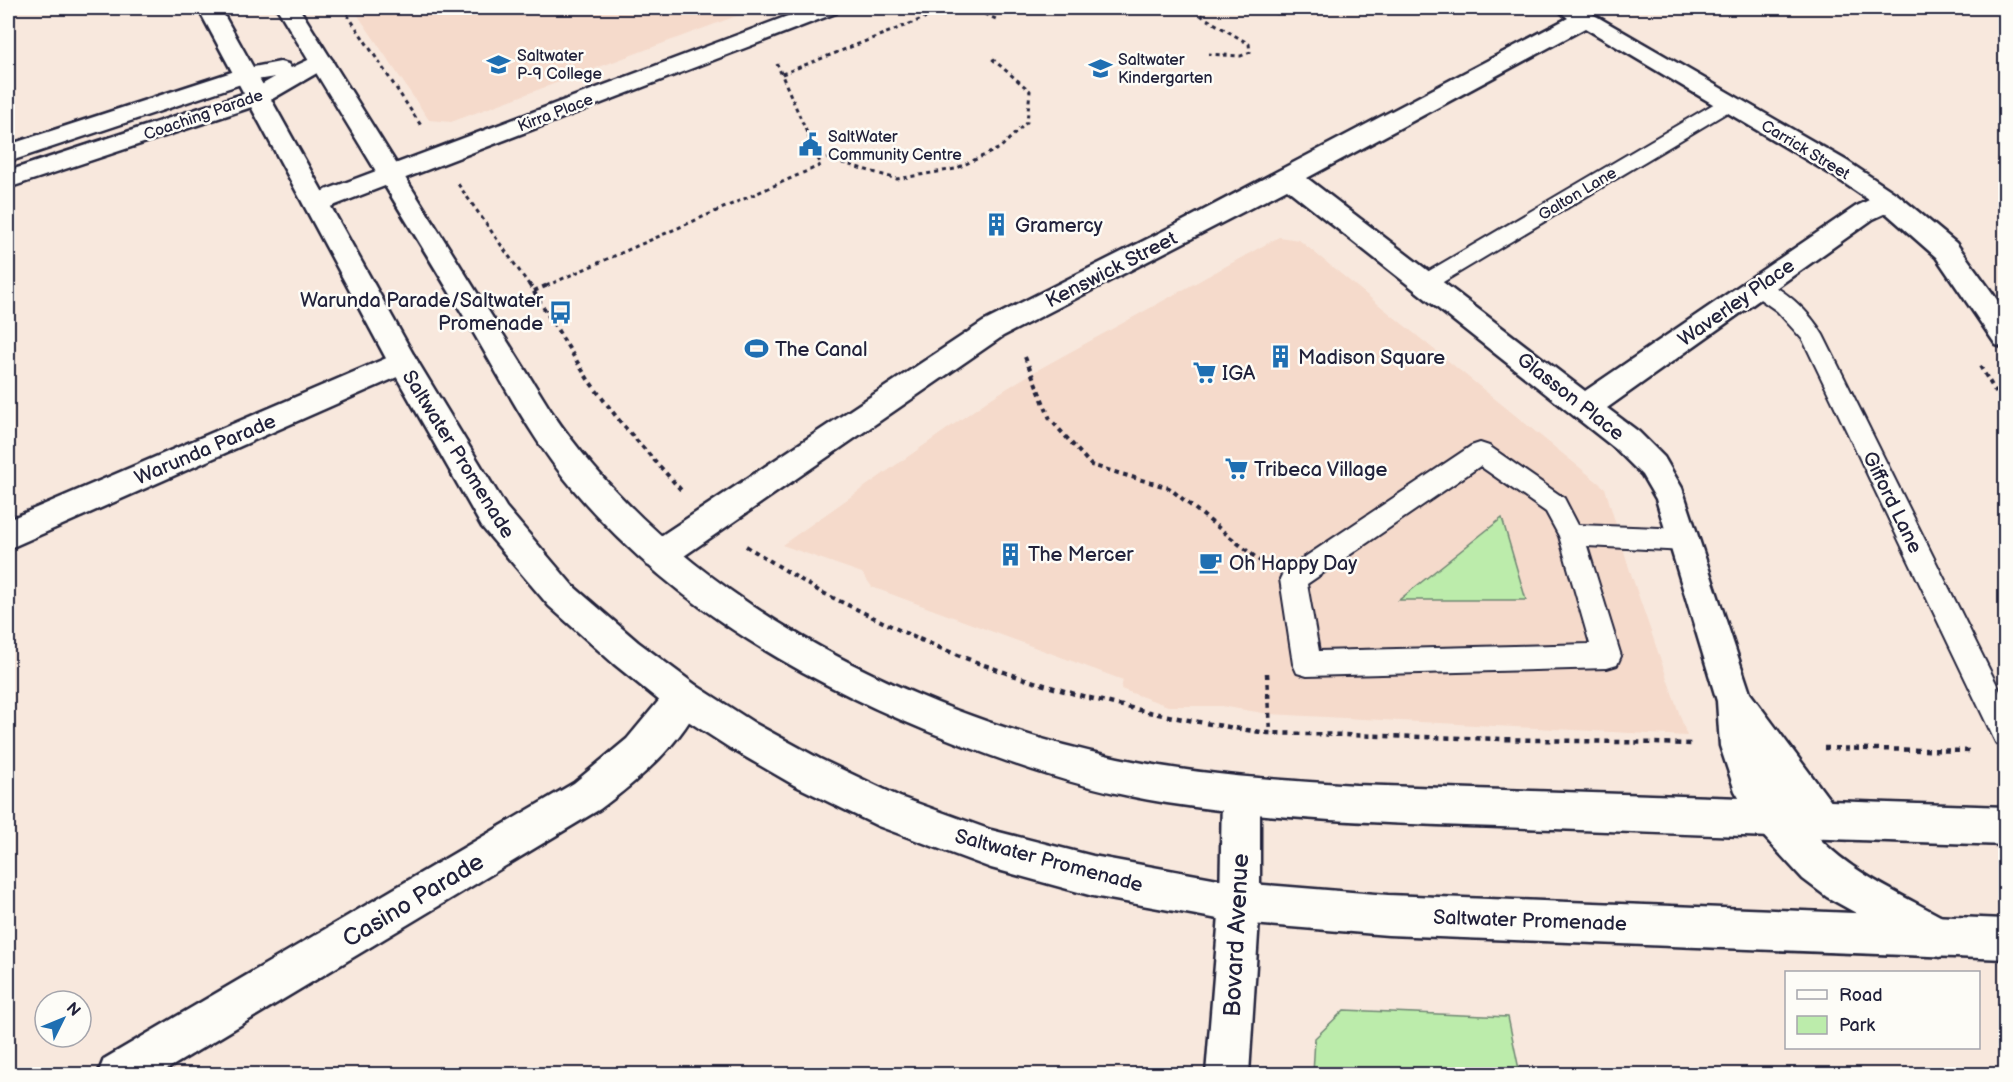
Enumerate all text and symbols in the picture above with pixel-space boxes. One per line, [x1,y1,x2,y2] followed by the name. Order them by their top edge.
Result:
[517,47,602,84] place label: Saltwater P-9 College
[486,51,512,77] school or university icon: Saltwater P-9 College
[1118,51,1212,88] place label: Saltwater Kindergarten
[1087,55,1113,81] school or university icon: Saltwater Kindergarten
[141,86,266,145] street label: Coaching Parade
[515,90,596,136] street label: Kirra Place
[1757,116,1853,184] street label: Carrick Street
[828,128,962,165] place label: SaltWater Community Centre
[797,132,823,158] public building icon: SaltWater Community Centre
[1535,163,1621,225] street label: Galton Lane
[984,212,1010,238] building icon: Gramercy
[1015,214,1103,238] place label: Gramercy
[1042,226,1181,313] street label: Kenswick Street
[1674,254,1800,352] street label: Waverley Place
[300,289,544,336] place label: Warunda Parade/Saltwater Promenade
[548,299,574,325] bus stop icon: Warunda Parade/Saltwater Promenade
[744,336,770,362] sports icon: The Canal
[775,338,867,362] place label: The Canal
[1267,344,1293,370] building icon: Madison Square
[1298,346,1445,370] place label: Madison Square
[1512,348,1629,446] street label: Glasson Place
[1191,360,1217,386] supermarket icon: IGA
[1222,362,1256,386] place label: IGA
[397,366,520,543] street label: Saltwater Promenade
[131,409,280,490] street label: Warunda Parade
[1857,448,1927,557] street label: Gifford Lane
[1223,456,1249,482] supermarket icon: Tribeca Village
[1254,458,1388,482] place label: Tribeca Village
[997,541,1023,567] building icon: The Mercer
[1028,543,1134,567] place label: The Mercer
[1198,550,1224,576] cafe icon: Oh Happy Day
[1229,552,1357,576] place label: Oh Happy Day
[952,824,1146,898] street label: Saltwater Promenade
[338,847,489,954] street label: Casino Parade
[1218,853,1255,1018] street label: Bovard Avenue
[1433,906,1627,936] street label: Saltwater Promenade
[1785,971,1980,1049] legend
[1839,985,1883,1006] text: Road
[33,989,93,1049] north arrow
[62,999,84,1021] text: N
[1839,1015,1875,1036] text: Park

